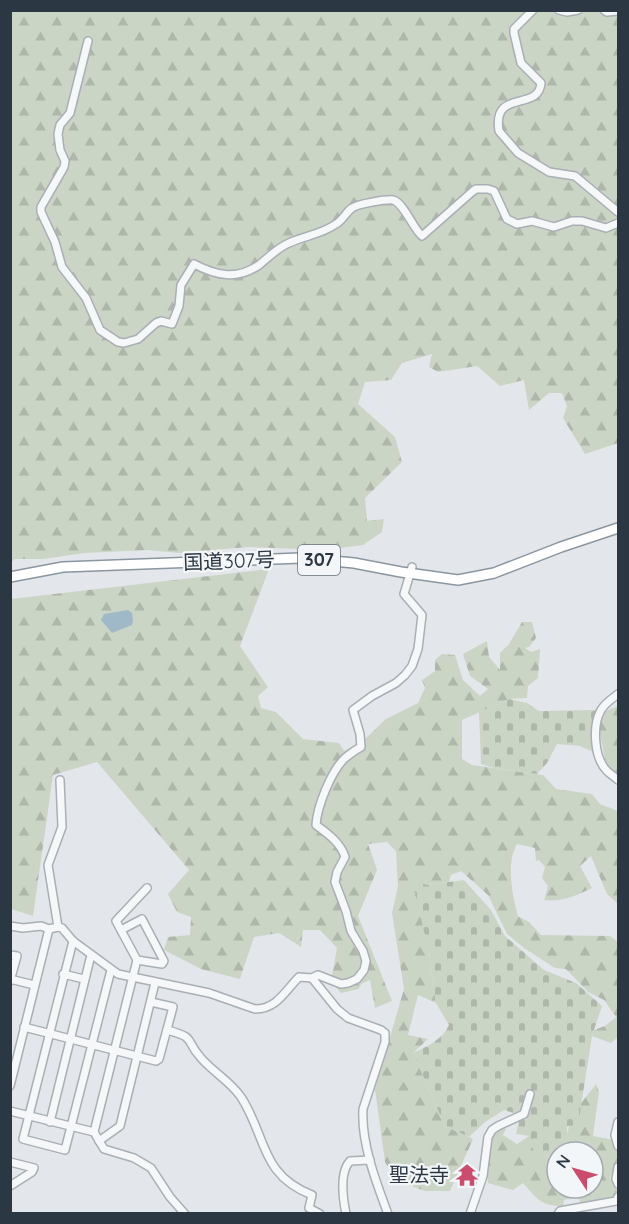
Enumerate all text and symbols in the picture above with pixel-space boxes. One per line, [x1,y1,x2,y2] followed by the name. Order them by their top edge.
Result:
[298,545,340,575] road number: 307
[183,546,275,575] street label: 国道307号
[545,1140,605,1200] north arrow
[551,1151,574,1172] text: N
[389,1162,449,1187] place label: 聖法寺
[454,1162,480,1188] temple icon: 聖法寺

